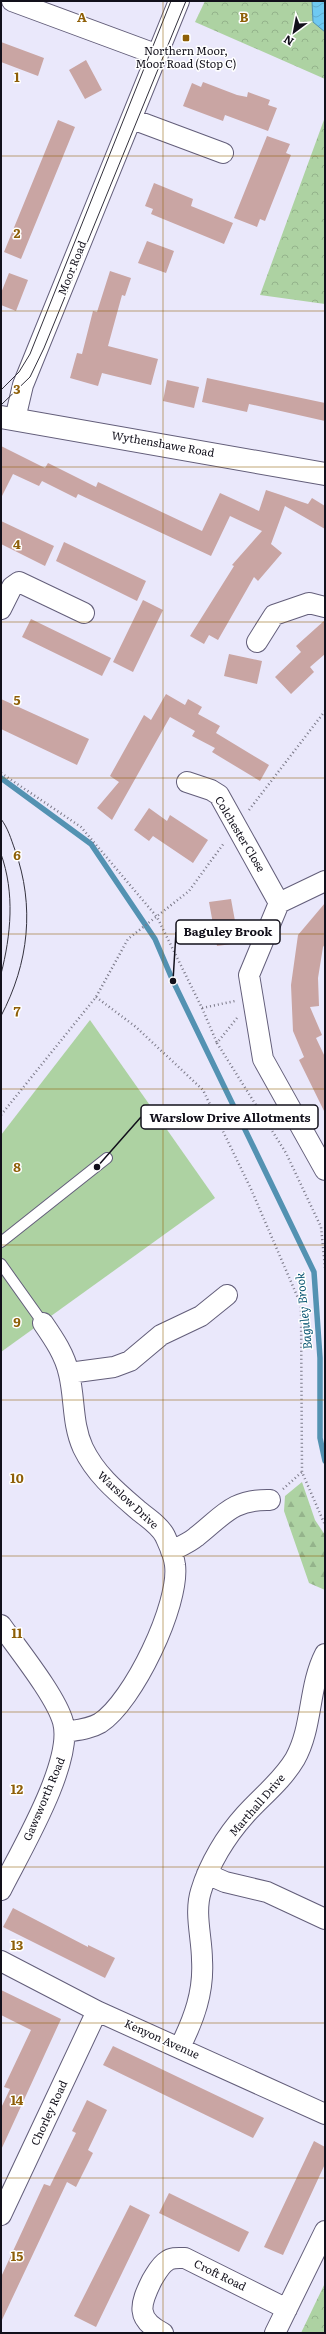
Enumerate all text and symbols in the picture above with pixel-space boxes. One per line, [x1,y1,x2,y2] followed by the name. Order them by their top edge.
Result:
[77,7,87,26] text: A
[240,7,249,26] text: B
[274,12,314,52] north arrow
[280,32,296,51] text: N
[181,33,191,43] marker: Northern Moor, Moor Road (Stop C)
[135,42,237,71] place label: Northern Moor, Moor Road (Stop C)
[14,67,20,86] text: 1
[14,223,21,242] text: 2
[53,238,89,297] street label: Moor Road
[13,379,21,398] text: 3
[111,426,216,460] street label: Wythenshawe Road
[13,534,21,553] text: 4
[13,690,21,709] text: 5
[212,792,270,875] street label: Colchester Close
[13,845,21,864] text: 6
[176,920,280,944] callout: Baguley Brook
[184,922,273,940] text: Baguley Brook
[13,1001,21,1020] text: 7
[141,1105,318,1129] callout: Warslow Drive Allotments
[150,1108,310,1126] text: Warslow Drive Allotments
[13,1157,21,1176] text: 8
[290,1271,316,1350] water label: Baguley Brook
[13,1312,21,1331] text: 9
[95,1467,163,1532] street label: Warslow Drive
[10,1468,24,1487] text: 10
[12,1623,23,1642] text: 11
[18,1754,68,1843] street label: Gawsworth Road
[225,1769,288,1839] street label: Marthall Drive
[11,1779,23,1798] text: 12
[11,1935,23,1954] text: 13
[122,2014,203,2062] street label: Kenyon Avenue
[26,2077,70,2148] street label: Chorley Road
[11,2090,24,2109] text: 14
[11,2246,23,2265] text: 15
[192,2255,249,2294] street label: Croft Road

